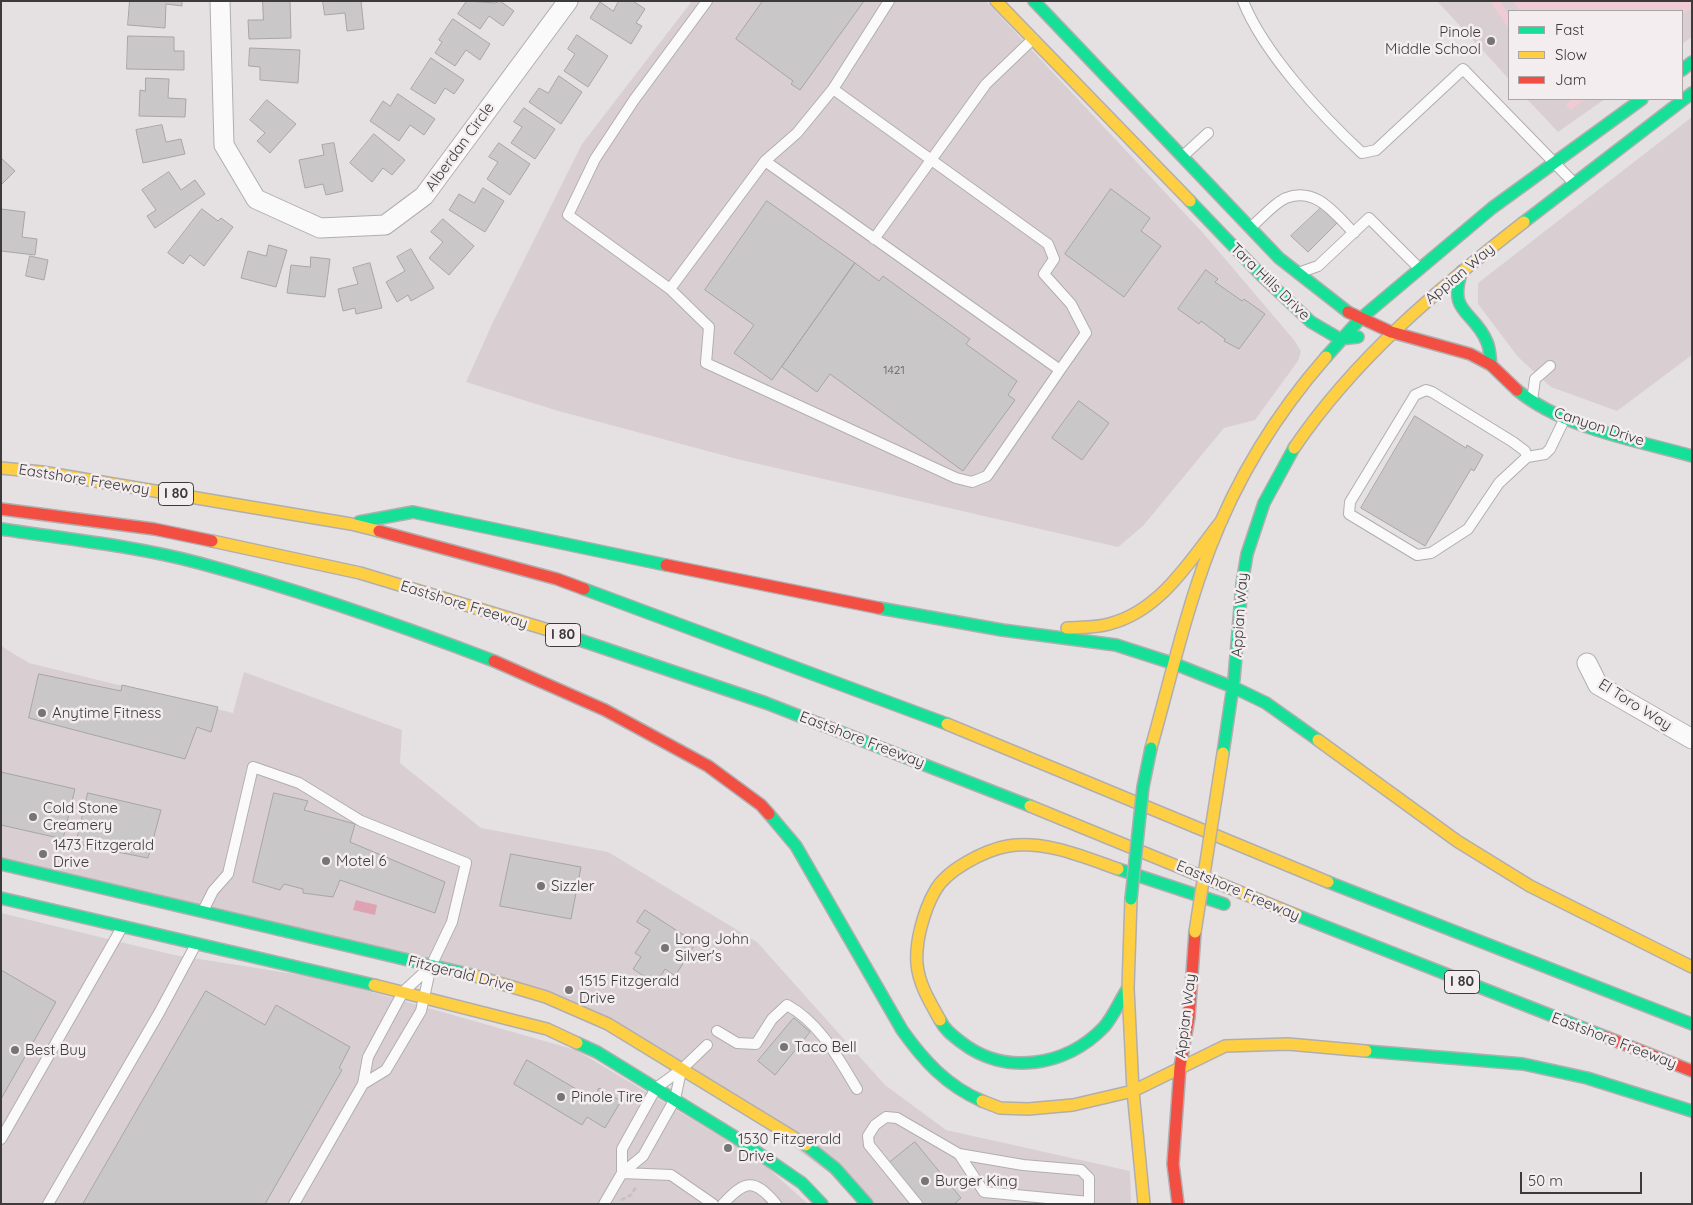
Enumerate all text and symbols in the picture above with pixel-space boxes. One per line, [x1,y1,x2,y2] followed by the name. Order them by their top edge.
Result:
[1508,10,1683,100] legend
[1555,20,1584,39] text: Fast
[1385,23,1481,58] place label: Pinole Middle School
[1485,35,1497,47] marker: Pinole Middle School
[1555,45,1587,64] text: Slow
[1555,70,1586,89] text: Jam
[422,99,498,195] street label: Alberdan Circle
[1226,240,1314,324] street label: Tara Hills Drive
[1422,240,1498,308] street label: Appian Way
[883,363,905,377] house number: 1421
[1552,404,1646,450] street label: Canyon Drive
[17,461,151,499] street label: Eastshore Freeway
[158,482,194,506] road number: I 80
[1228,572,1252,658] street label: Appian Way
[398,577,530,633] street label: Eastshore Freeway
[546,624,580,646] road number: I 80
[1595,675,1675,735] street label: El Toro Way
[52,704,161,722] place label: Anytime Fitness
[36,707,48,719] marker: Anytime Fitness
[797,708,927,772] street label: Eastshore Freeway
[43,799,118,834] place label: Cold Stone Creamery
[27,811,39,823] marker: Cold Stone Creamery
[53,836,154,871] place label: 1473 Fitzgerald Drive
[37,848,49,860] marker: 1473 Fitzgerald Drive
[336,852,387,870] place label: Motel 6
[320,855,332,867] marker: Motel 6
[1174,857,1302,925] street label: Eastshore Freeway
[551,877,595,895] place label: Sizzler
[535,880,547,892] marker: Sizzler
[675,930,749,965] place label: Long John Silver's
[659,942,671,954] marker: Long John Silver's
[406,952,516,996] street label: Fitzgerald Drive
[1444,970,1480,994] road number: I 80
[579,972,679,1007] place label: 1515 Fitzgerald Drive
[1172,973,1200,1059] street label: Appian Way
[563,984,575,996] marker: 1515 Fitzgerald Drive
[1549,1009,1679,1073] street label: Eastshore Freeway
[794,1038,857,1056] place label: Taco Bell
[25,1041,86,1059] place label: Best Buy
[778,1041,790,1053] marker: Taco Bell
[9,1044,21,1056] marker: Best Buy
[571,1088,643,1106] place label: Pinole Tire
[555,1091,567,1103] marker: Pinole Tire
[738,1130,841,1165] place label: 1530 Fitzgerald Drive
[722,1142,734,1154] marker: 1530 Fitzgerald Drive
[1523,1162,1646,1194] scale bar
[1528,1171,1563,1190] text: 50 m
[935,1172,1018,1190] place label: Burger King
[919,1175,931,1187] marker: Burger King

